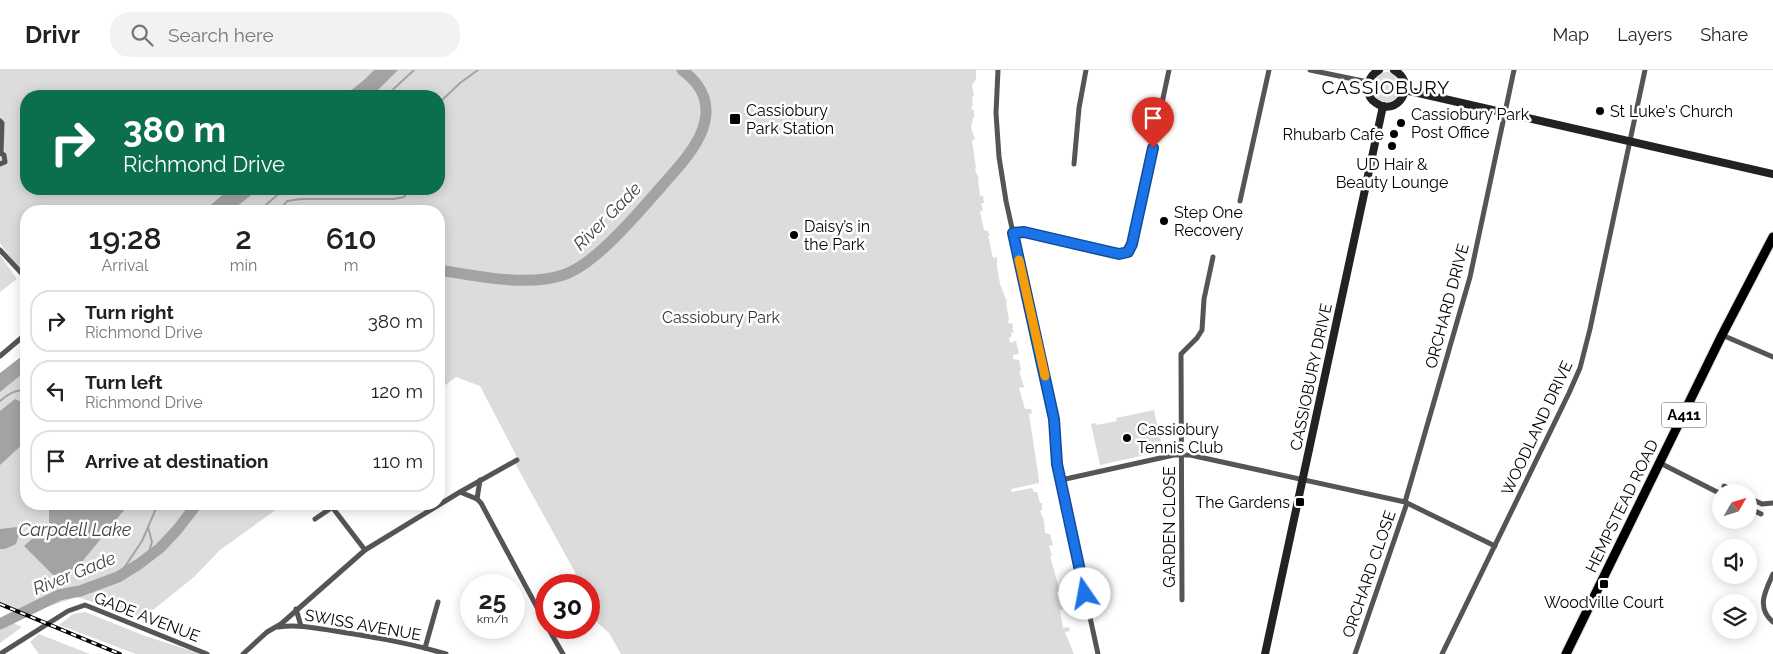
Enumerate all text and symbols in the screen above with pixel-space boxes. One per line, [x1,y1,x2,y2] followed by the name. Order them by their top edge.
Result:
[110,12,460,57] search box
[25,20,80,49] text: Drivr
[128,21,156,49] icon: search
[168,24,274,46] text: Search here
[1553,24,1589,45] text: Map
[1617,24,1672,45] text: Layers
[1700,24,1748,45] text: Share
[1322,76,1450,98] district label: CASSIOBURY
[1132,97,1174,148] pin
[746,101,834,138] place label: Cassiobury Park Station
[1610,102,1733,121] place label: St Luke's Church
[1139,104,1167,132] icon: arrive
[1411,105,1530,142] place label: Cassiobury Park Post Office
[1594,105,1606,117] marker: St Luke's Church
[123,109,226,150] text: 380 m
[40,110,105,175] icon: right
[728,112,742,126] marker: Cassiobury Park Station
[1395,117,1407,129] marker: Cassiobury Park Post Office
[1283,125,1384,144] place label: Rhubarb Cafe
[1388,128,1400,140] marker: Rhubarb Cafe
[1386,140,1398,152] marker: UD Hair & Beauty Lounge
[123,151,285,177] text: Richmond Drive
[1336,155,1448,192] place label: UD Hair & Beauty Lounge
[569,177,646,254] water label: River Gade
[1174,203,1244,240] place label: Step One Recovery
[1158,215,1170,227] marker: Step One Recovery
[804,217,870,254] place label: Daisy’s in the Park
[88,221,161,256] text: 19:28
[235,221,252,256] text: 2
[326,221,377,256] text: 610
[788,229,800,241] marker: Daisy’s in the Park
[1421,241,1473,371] street label: ORCHARD DRIVE
[101,256,148,275] text: Arrival
[230,256,257,275] text: min
[344,256,359,275] text: m
[85,301,174,323] text: Turn right
[1286,301,1336,452] street label: CASSIOBURY DRIVE
[42,307,70,335] icon: right
[662,308,781,327] park label: Cassiobury Park
[368,310,423,332] text: 380 m
[85,323,203,342] text: Richmond Drive
[1497,357,1577,498] street label: WOODLAND DRIVE
[85,371,162,393] text: Turn left
[42,377,70,405] icon: left
[371,380,423,402] text: 120 m
[85,393,203,412] text: Richmond Drive
[1662,402,1706,428] road number: A411
[1137,420,1223,457] place label: Cassiobury Tennis Club
[1121,432,1133,444] marker: Cassiobury Tennis Club
[1582,437,1662,575] street label: HEMPSTEAD ROAD
[42,447,70,475] icon: arrive
[85,450,269,472] text: Arrive at destination
[373,450,423,472] text: 110 m
[1160,466,1179,588] street label: GARDEN CLOSE
[1712,484,1758,529] north arrow
[1712,484,1757,639] map controls
[1195,493,1290,512] place label: The Gardens
[1294,496,1306,508] marker: The Gardens
[1338,508,1400,640] street label: ORCHARD CLOSE
[19,519,132,540] water label: Carpdell Lake
[1712,539,1757,584] button: sound
[30,547,119,599] water label: River Gade
[1058,567,1110,619] position arrow
[535,574,600,639] speed limit sign: 30
[1598,578,1610,590] marker: Woodville Court
[479,585,506,615] text: 25
[91,588,203,646] street label: GADE AVENUE
[1544,593,1665,612] place label: Woodville Court
[1712,594,1757,639] button: layers
[303,605,423,645] street label: SWISS AVENUE
[477,612,508,626] text: km/h

